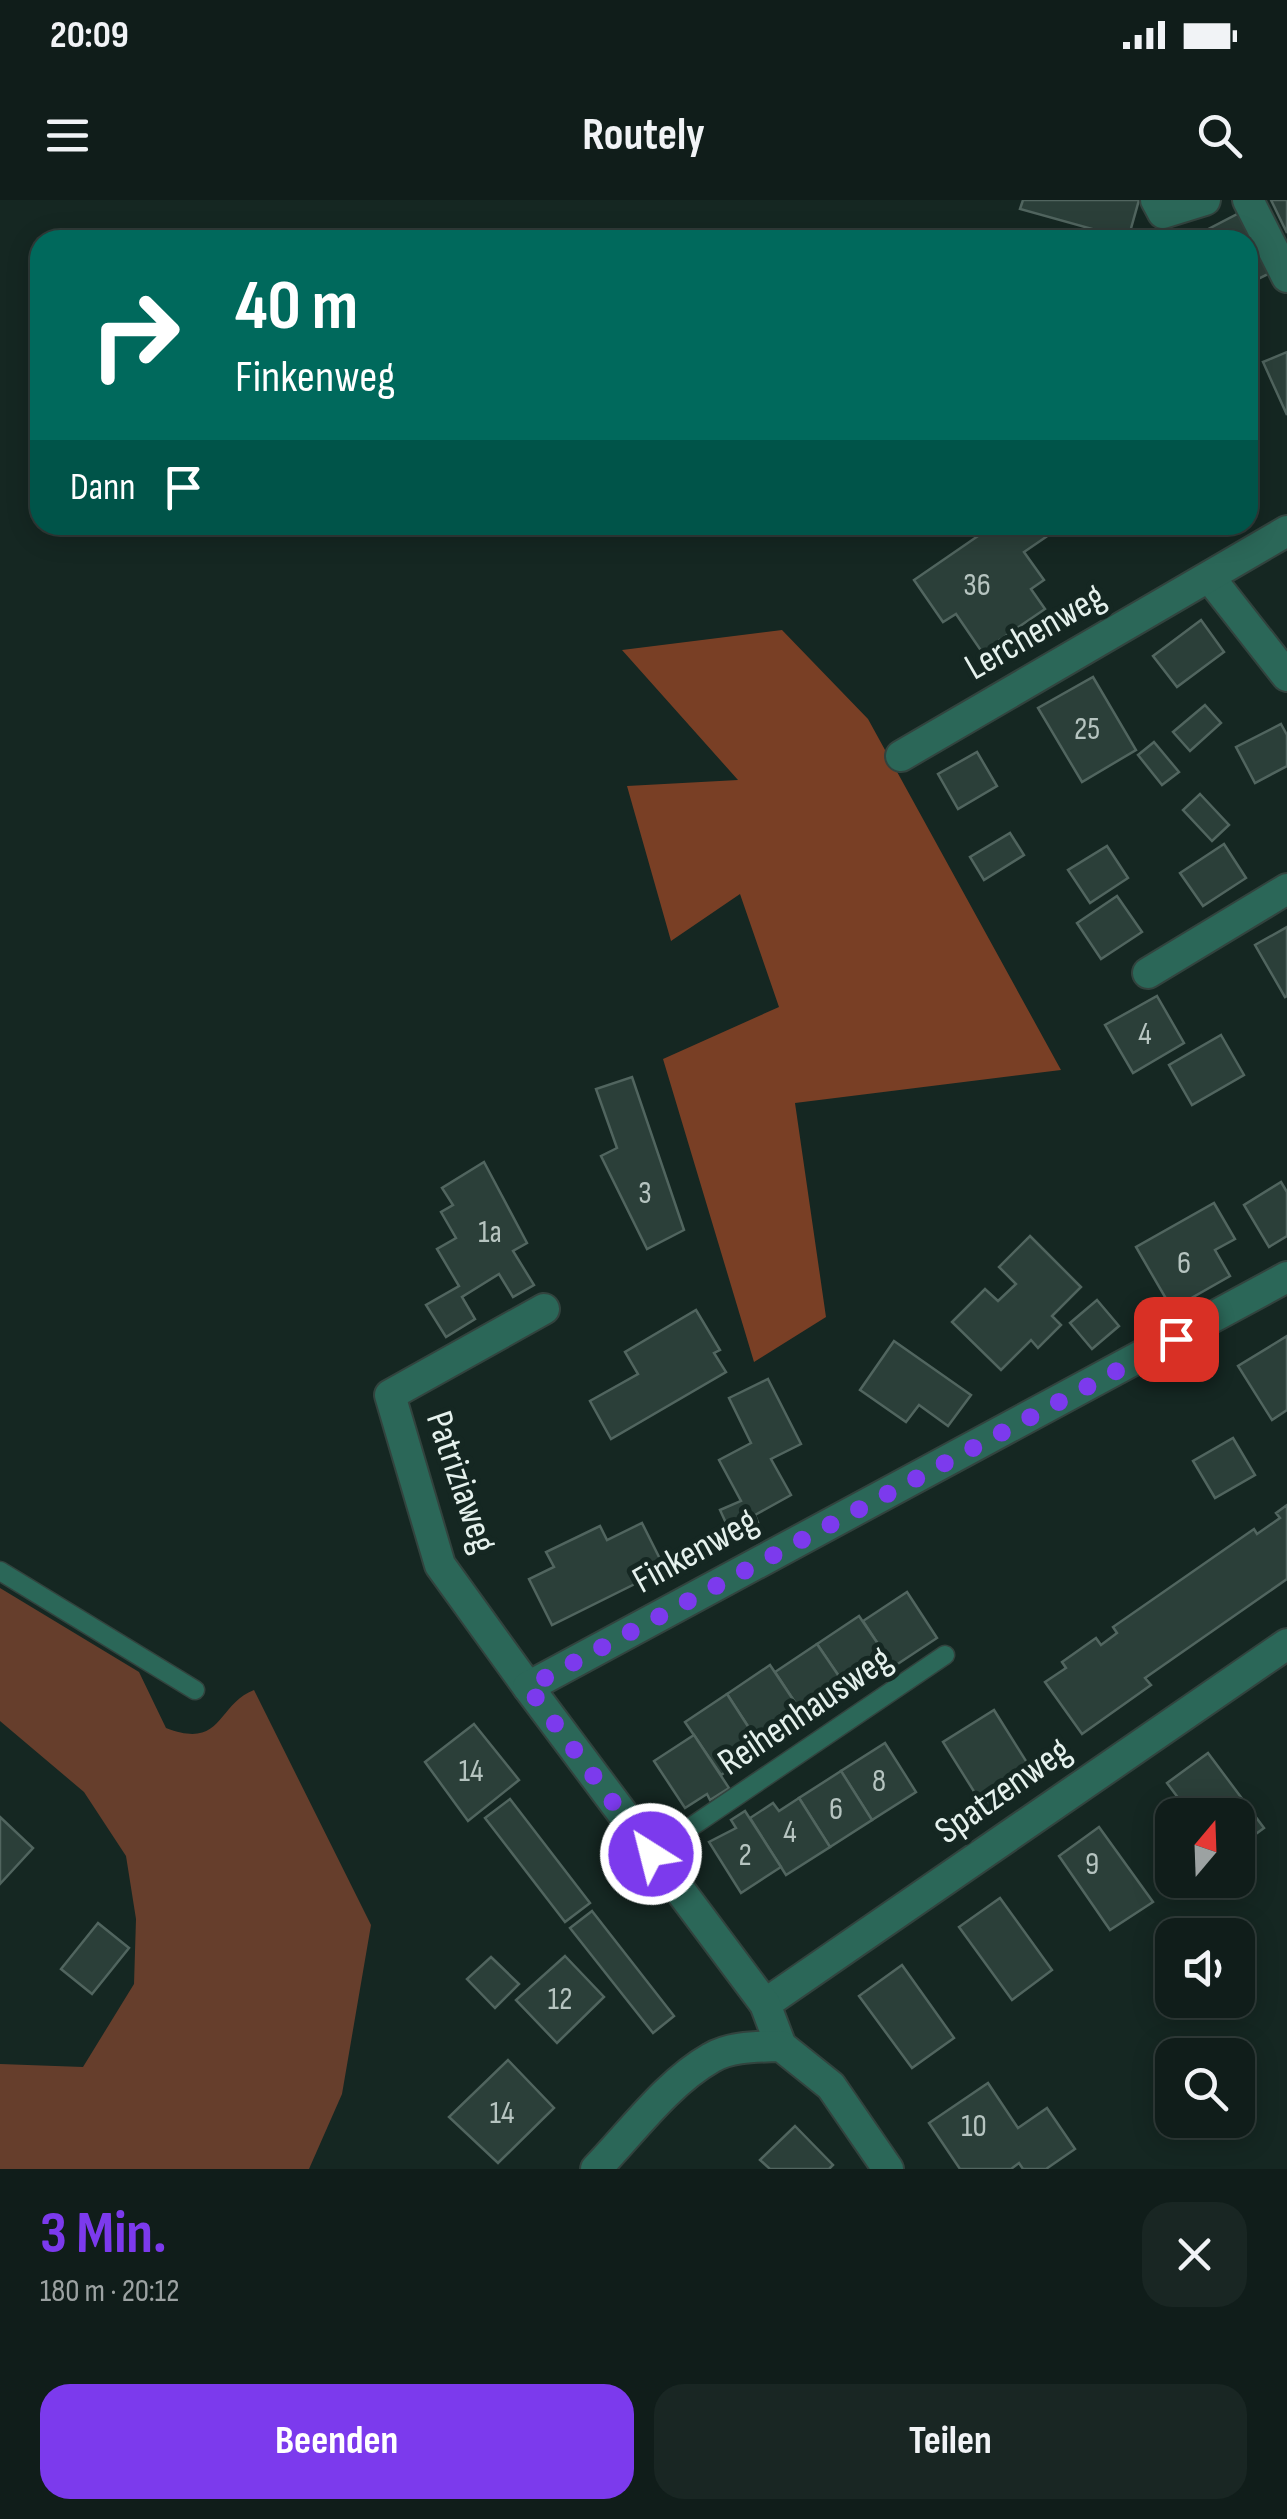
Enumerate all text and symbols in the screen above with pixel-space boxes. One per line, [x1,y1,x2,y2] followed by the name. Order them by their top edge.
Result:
[50,13,129,58] text: 20:09
[40,108,95,163] icon: menu
[582,108,705,163] text: Routely
[1192,108,1247,163] icon: search
[235,265,358,349] text: 40 m
[70,270,200,400] icon: right
[235,350,395,405] text: Finkenweg
[156,460,211,515] icon: arrive
[70,465,136,510] text: Dann
[963,566,991,605] house number: 36
[957,574,1113,690] street label: Lerchenweg
[1074,710,1100,749] house number: 25
[1138,1015,1152,1054] house number: 4
[638,1174,652,1213] house number: 3
[478,1213,502,1252] house number: 1a
[1177,1244,1191,1283] house number: 6
[1134,1297,1219,1382] pin
[1149,1312,1204,1367] icon: arrive
[416,1405,506,1559] street label: Patriziaweg
[625,1499,765,1603] street label: Finkenweg
[710,1637,900,1785] street label: Reihenhausweg
[927,1728,1079,1854] street label: Spatzenweg
[459,1752,483,1791] house number: 14
[872,1762,886,1801] house number: 8
[829,1790,843,1829] house number: 6
[1155,1798,1255,1898] north arrow
[1155,1798,1255,2138] map controls
[599,1802,703,1906] position arrow
[783,1813,797,1852] house number: 4
[738,1836,752,1875] house number: 2
[1085,1845,1099,1884] house number: 9
[1155,1918,1255,2018] button: sound
[548,1980,572,2019] house number: 12
[1155,2038,1255,2138] button: search
[490,2094,514,2133] house number: 14
[961,2107,987,2146] house number: 10
[40,2198,167,2270] text: 3 Min.
[1142,2202,1247,2307] button: close
[40,2272,180,2311] text: 180 m · 20:12
[40,2384,634,2499] button: Beenden
[654,2384,1247,2499] button: Teilen

